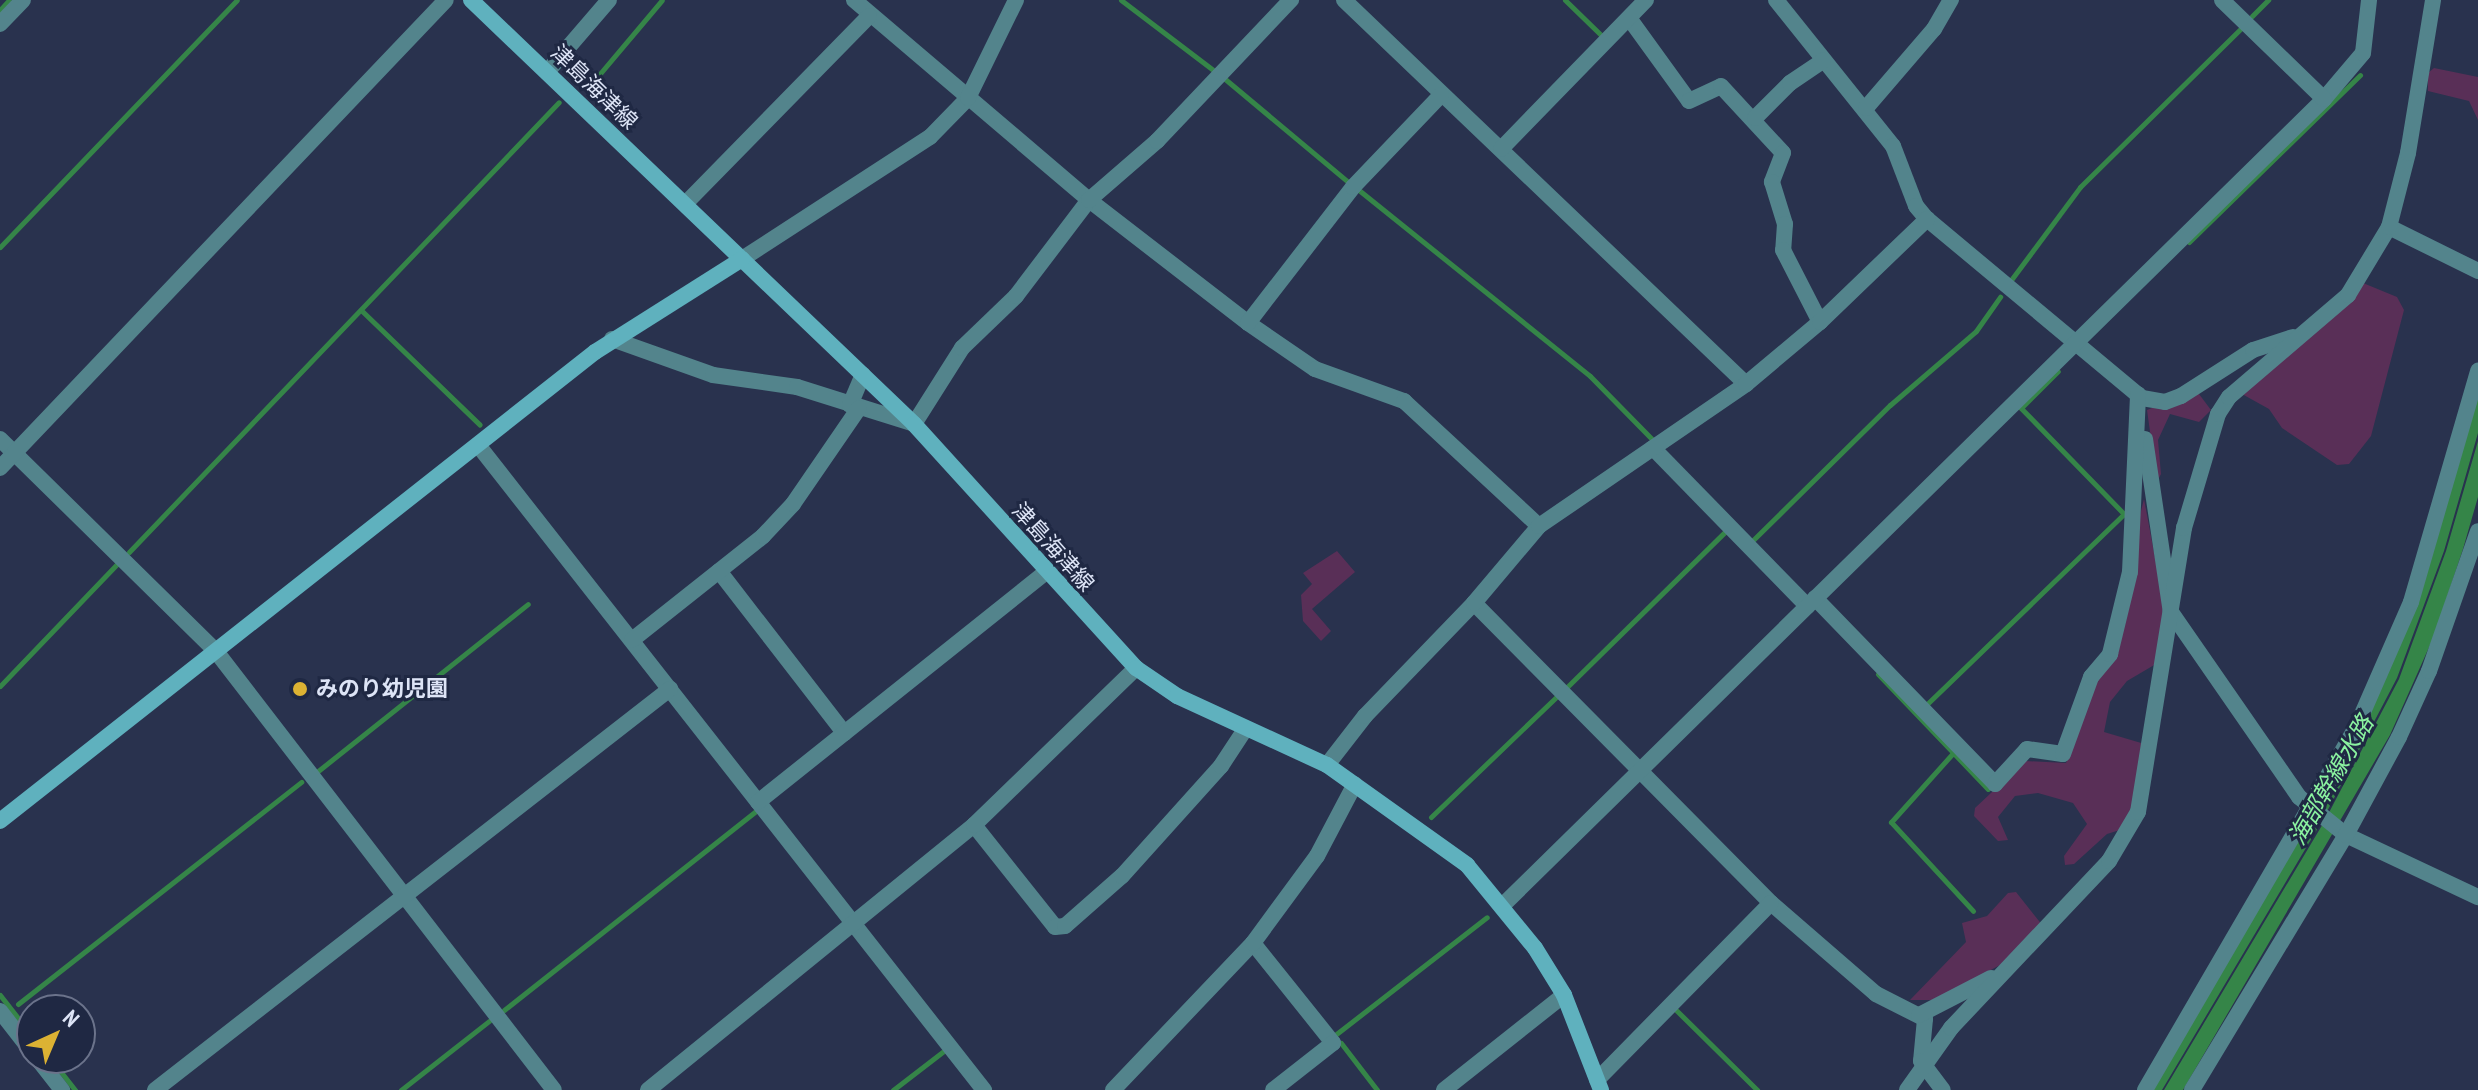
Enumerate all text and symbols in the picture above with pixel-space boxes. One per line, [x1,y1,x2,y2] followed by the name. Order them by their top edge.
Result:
[545,39,643,135] street label: 津島海津線
[1006,497,1100,597] street label: 津島海津線
[316,676,448,702] place label: みのり幼児園
[291,680,309,698] marker: みのり幼児園
[2283,710,2379,850] water label: 海部幹線水路
[16,994,96,1074] north arrow
[57,1004,85,1032] text: N

